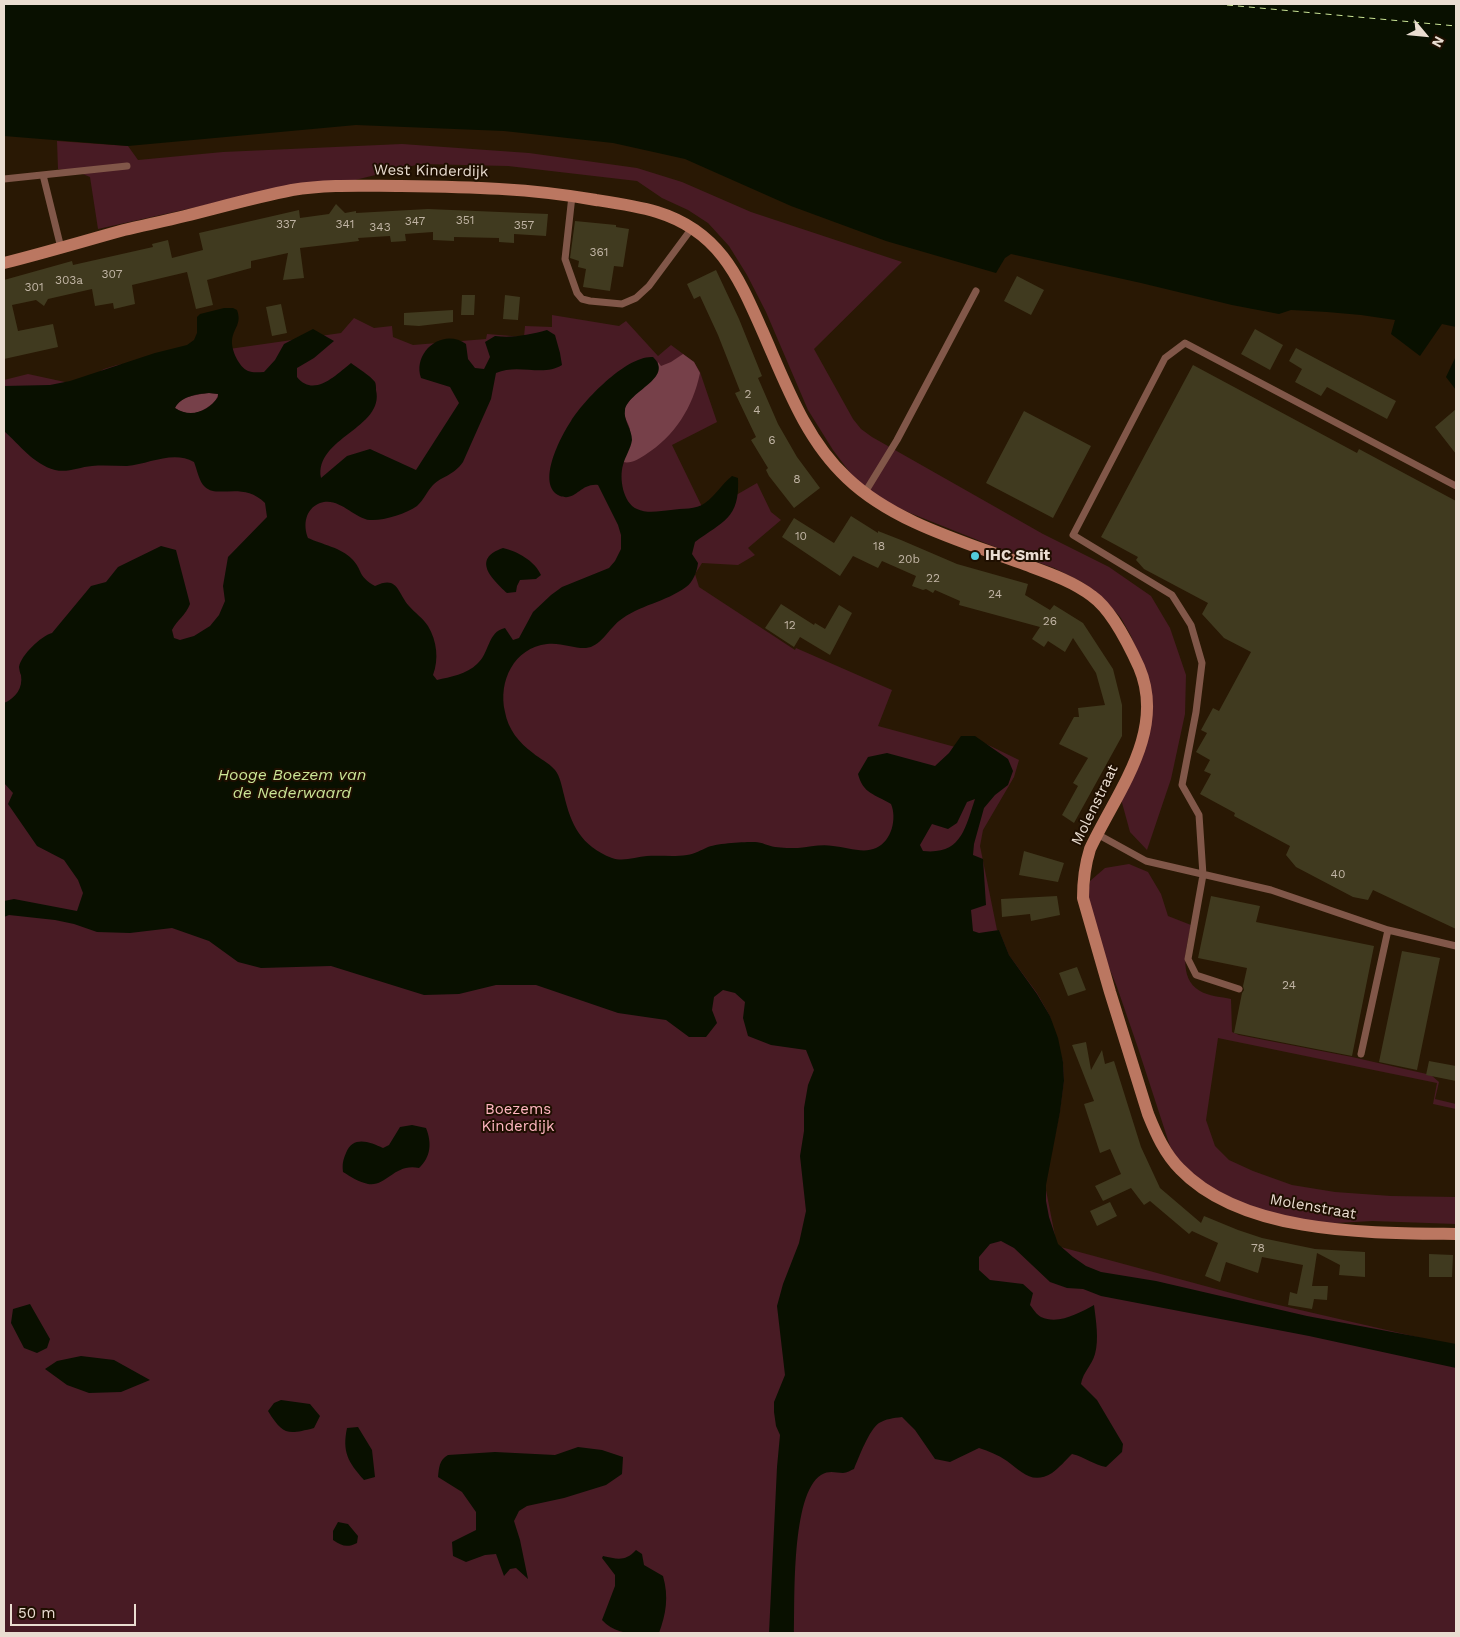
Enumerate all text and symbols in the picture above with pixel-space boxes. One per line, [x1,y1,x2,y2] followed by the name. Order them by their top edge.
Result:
[1400,10,1450,60] north arrow
[1429,34,1448,50] text: N
[373,161,489,181] street label: West Kinderdijk
[456,213,474,227] house number: 351
[405,214,425,228] house number: 347
[276,217,296,231] house number: 337
[336,217,354,231] house number: 341
[514,218,534,232] house number: 357
[369,220,391,234] house number: 343
[590,245,608,259] house number: 361
[102,267,122,281] house number: 307
[55,273,83,287] house number: 303a
[24,280,44,294] house number: 301
[745,387,751,401] house number: 2
[753,403,761,417] house number: 4
[768,433,776,447] house number: 6
[793,472,801,486] house number: 8
[795,529,807,543] house number: 10
[873,539,885,553] house number: 18
[985,547,1050,565] place label: IHC Smit
[969,550,981,562] marker: IHC Smit
[898,552,920,566] house number: 20b
[926,571,940,585] house number: 22
[988,587,1002,601] house number: 24
[1043,614,1057,628] house number: 26
[784,618,796,632] house number: 12
[1068,762,1122,848] street label: Molenstraat
[218,765,366,803] water label: Hooge Boezem van de Nederwaard
[1331,867,1345,881] house number: 40
[1282,978,1296,992] house number: 24
[482,1101,554,1136] park label: Boezems Kinderdijk
[1268,1191,1358,1223] street label: Molenstraat
[1251,1241,1265,1255] house number: 78
[12,1594,139,1626] scale bar
[18,1604,55,1622] text: 50 m

